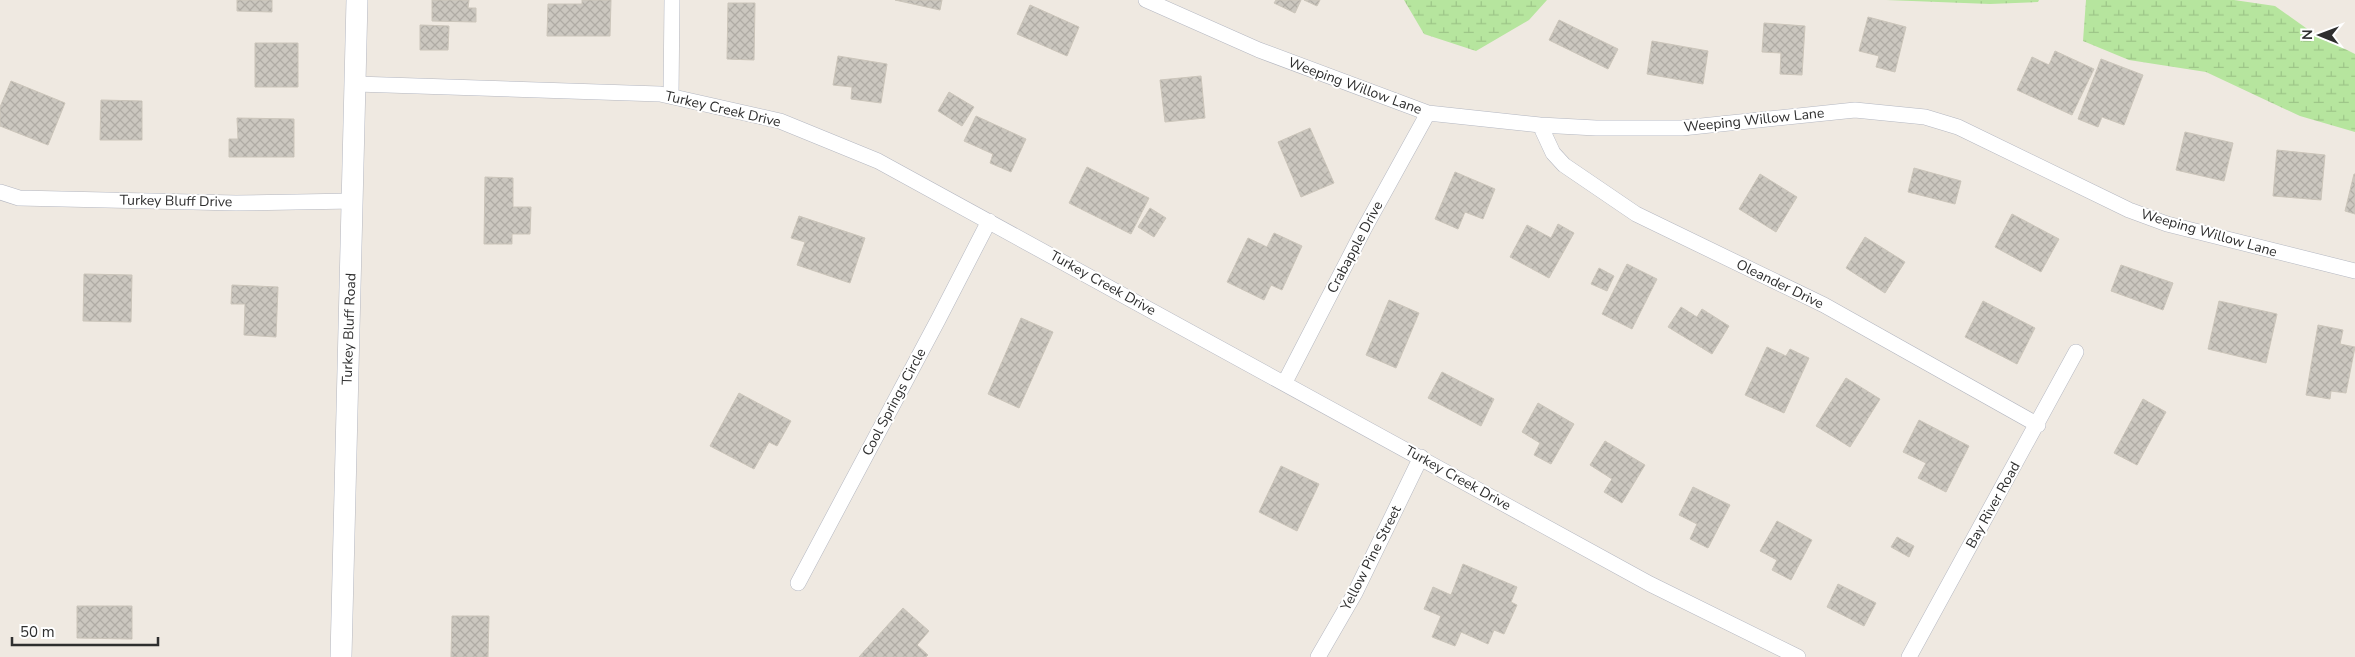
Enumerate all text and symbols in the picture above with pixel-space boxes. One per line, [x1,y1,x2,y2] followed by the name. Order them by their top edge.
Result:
[2295,10,2345,60] north arrow
[2298,29,2317,40] text: N
[1285,53,1425,119] street label: Weeping Willow Lane
[663,86,783,132] street label: Turkey Creek Drive
[1683,103,1825,137] street label: Weeping Willow Lane
[120,191,232,211] street label: Turkey Bluff Drive
[1323,198,1387,296] street label: Crabapple Drive
[2139,204,2279,262] street label: Weeping Willow Lane
[1047,246,1159,320] street label: Turkey Creek Drive
[1733,255,1827,313] street label: Oleander Drive
[338,273,360,385] street label: Turkey Bluff Road
[858,345,930,459] street label: Cool Springs Circle
[1402,441,1514,515] street label: Turkey Creek Drive
[1961,458,2025,552] street label: Bay River Road
[1336,502,1406,615] street label: Yellow Pine Street
[12,614,159,646] scale bar
[20,622,55,642] text: 50 m

